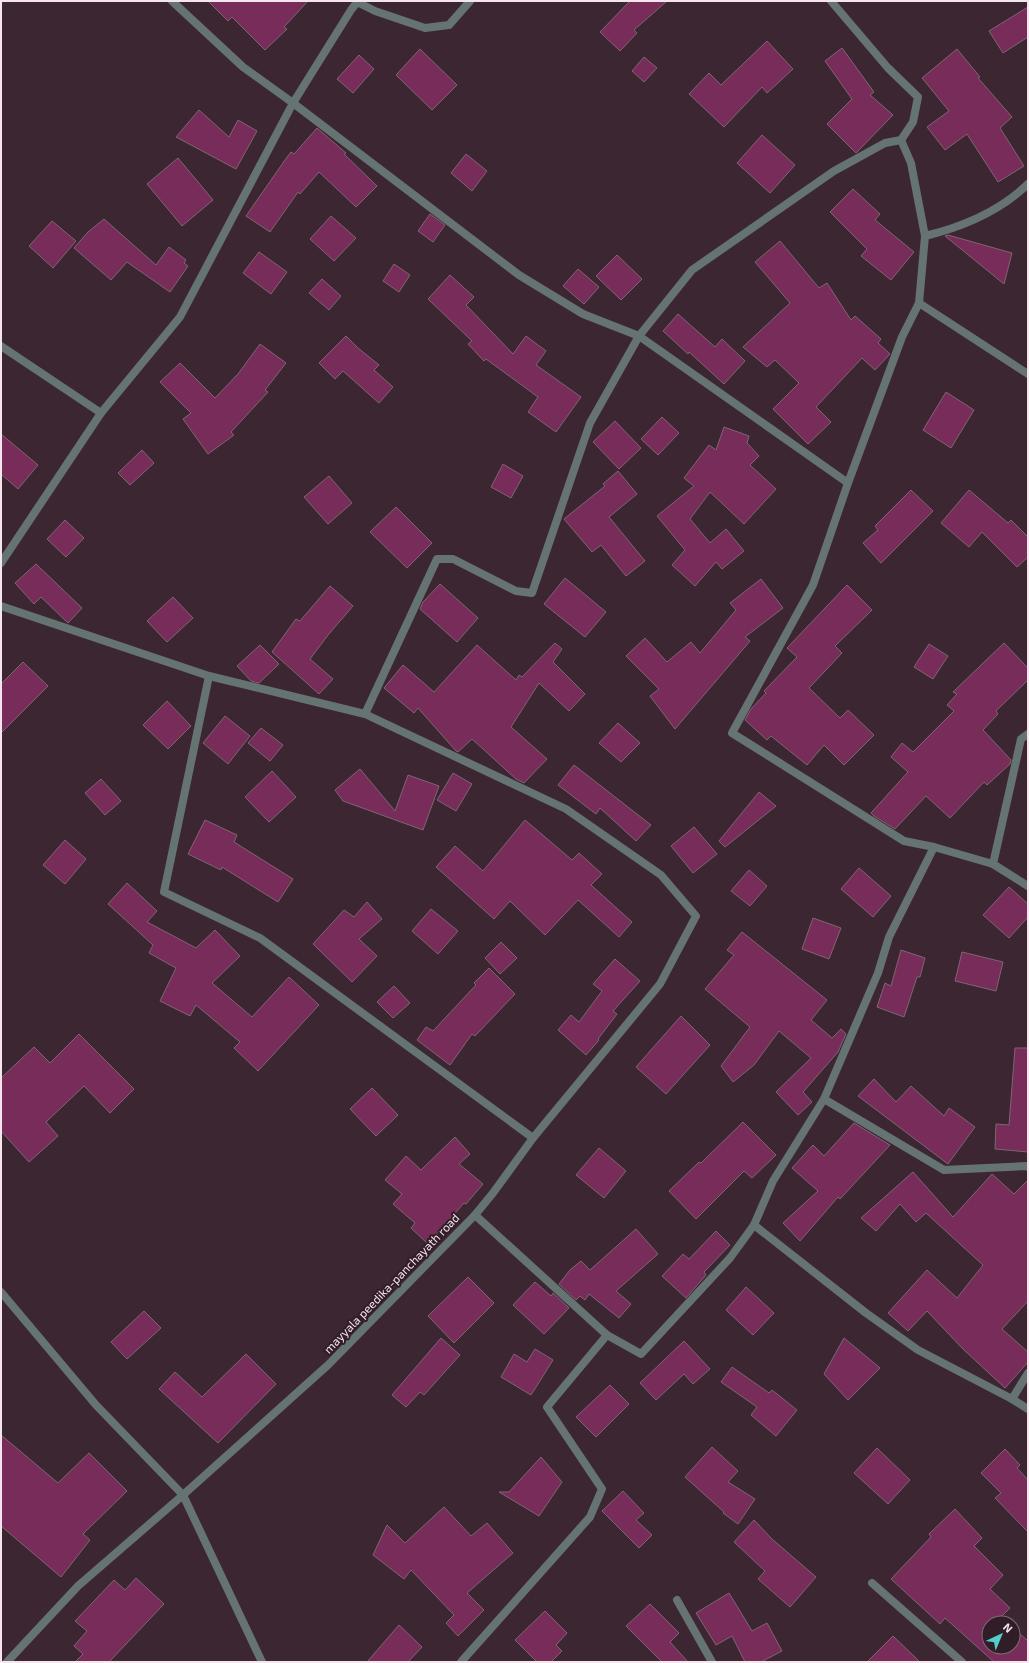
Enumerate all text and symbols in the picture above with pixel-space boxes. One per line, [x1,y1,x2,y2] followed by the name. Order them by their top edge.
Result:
[320,1210,462,1356] street label: mayyala peedika-panchayath road
[981,1615,1021,1655] north arrow
[1001,1620,1016,1635] text: N

